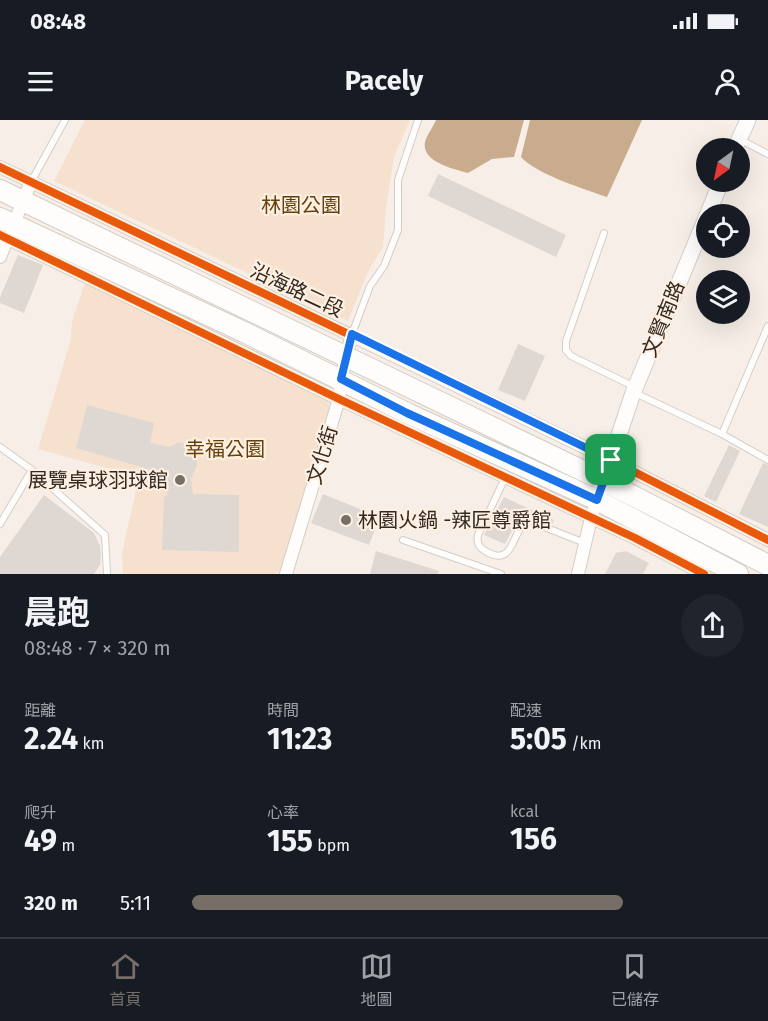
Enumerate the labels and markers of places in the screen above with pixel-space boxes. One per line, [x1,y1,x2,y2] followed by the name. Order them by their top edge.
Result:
[585,434,636,485] pin
[28,468,168,492] place label: 展覽桌球羽球館
[173,473,187,487] marker: 展覽桌球羽球館
[358,508,551,532] place label: 林園火鍋 -辣匠尊爵館
[339,513,353,527] marker: 林園火鍋 -辣匠尊爵館

